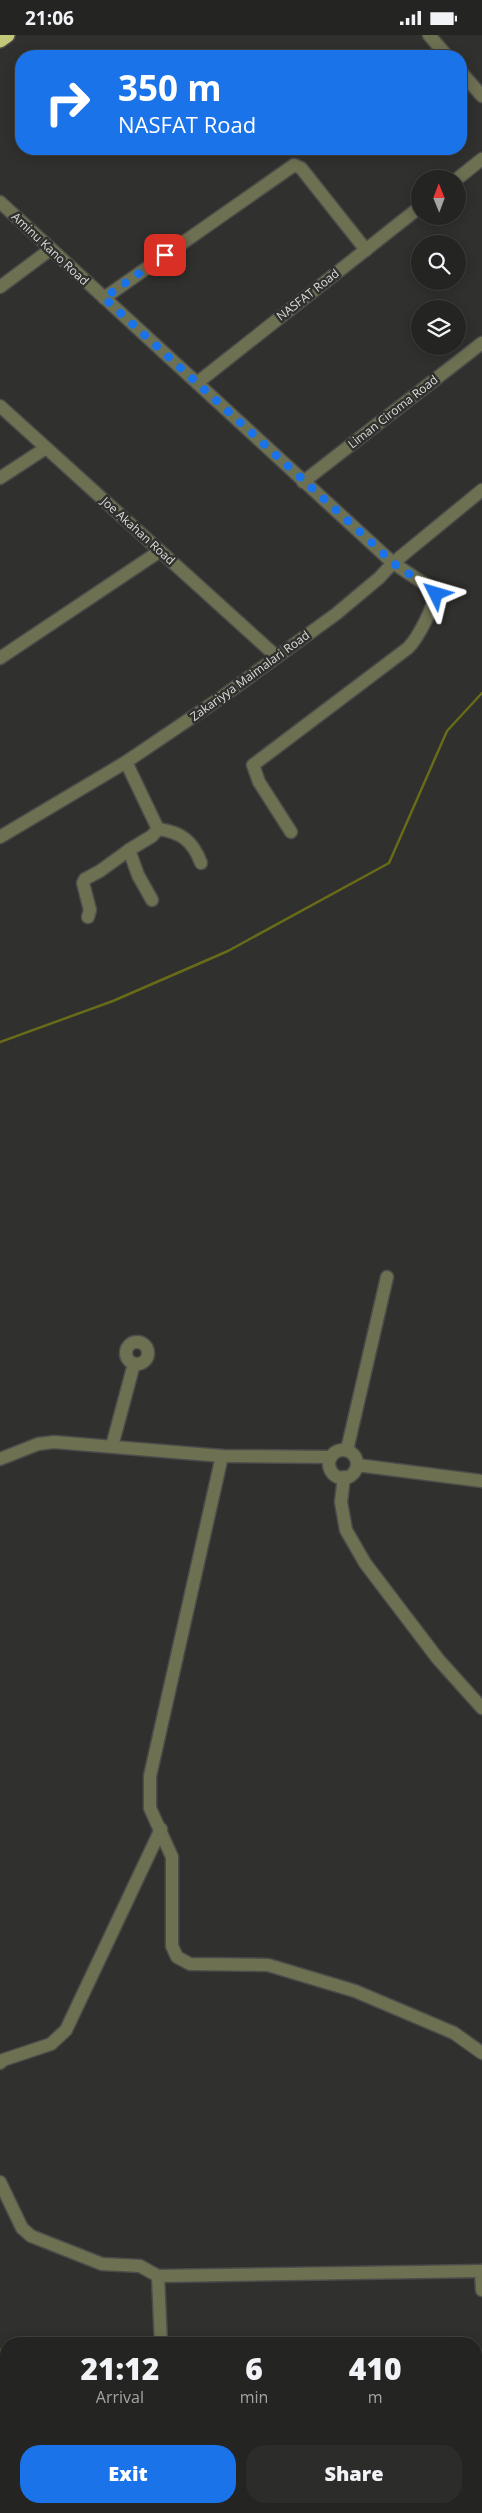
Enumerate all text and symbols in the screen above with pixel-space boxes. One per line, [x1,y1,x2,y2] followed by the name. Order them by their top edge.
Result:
[25,5,74,31] text: 21:06
[118,64,222,111] text: 350 m
[35,70,100,135] icon: right
[118,109,256,139] text: NASFAT Road
[411,170,466,225] north arrow
[411,170,466,355] map controls
[8,208,93,289] street label: Aminu Kano Road
[144,234,186,276] pin
[411,235,466,290] button: search
[151,241,179,269] icon: arrive
[273,265,343,325] street label: NASFAT Road
[411,300,466,355] button: layers
[344,371,441,452] street label: Liman Ciroma Road
[97,492,179,568] street label: Joe Akahan Road
[409,567,461,619] position arrow
[186,626,313,725] street label: Zakariyya Maimalari Road
[80,2348,159,2389] text: 21:12
[245,2348,263,2389] text: 6
[349,2348,402,2389] text: 410
[96,2386,144,2408] text: Arrival
[240,2386,268,2408] text: min
[368,2386,383,2408] text: m
[20,2445,236,2503] button: Exit
[246,2445,462,2503] button: Share

